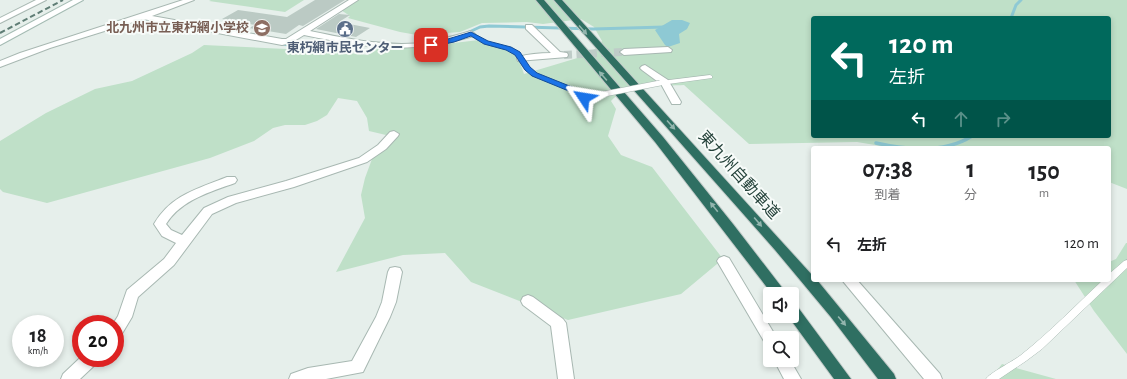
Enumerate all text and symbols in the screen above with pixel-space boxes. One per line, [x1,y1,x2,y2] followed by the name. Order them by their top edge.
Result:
[252,18,272,38] school or university icon: 北九州市立東朽網小学校
[335,19,355,39] public building icon: 東朽網市民センター
[106,20,249,35] place label: 北九州市立東朽網小学校
[578,25,587,35] one-way arrow
[414,28,448,62] pin
[889,31,954,59] text: 120 m
[823,32,875,84] icon: left
[420,34,442,56] icon: arrive
[286,40,404,55] place label: 東朽網市民センター
[889,69,925,87] text: 左折
[599,70,608,81] one-way arrow
[563,77,605,119] position arrow
[908,108,930,130] icon: left
[950,108,972,130] icon: ahead
[992,108,1014,130] icon: right
[666,120,676,130] one-way arrow
[696,127,783,222] street label: 東九州自動車道
[862,158,913,182] text: 07:38
[966,158,975,182] text: 1
[1028,160,1060,184] text: 150
[1039,187,1049,200] text: m
[874,189,901,202] text: 到着
[964,189,977,202] text: 分
[709,202,718,213] one-way arrow
[753,217,762,227] one-way arrow
[823,233,845,255] icon: left
[1065,236,1099,251] text: 120 m
[857,238,887,253] text: 左折
[763,287,799,367] map controls
[763,287,799,323] button: sound
[72,315,124,367] speed limit sign: 20
[838,316,847,326] one-way arrow
[29,326,47,346] text: 18
[763,331,799,367] button: search
[28,346,48,356] text: km/h

